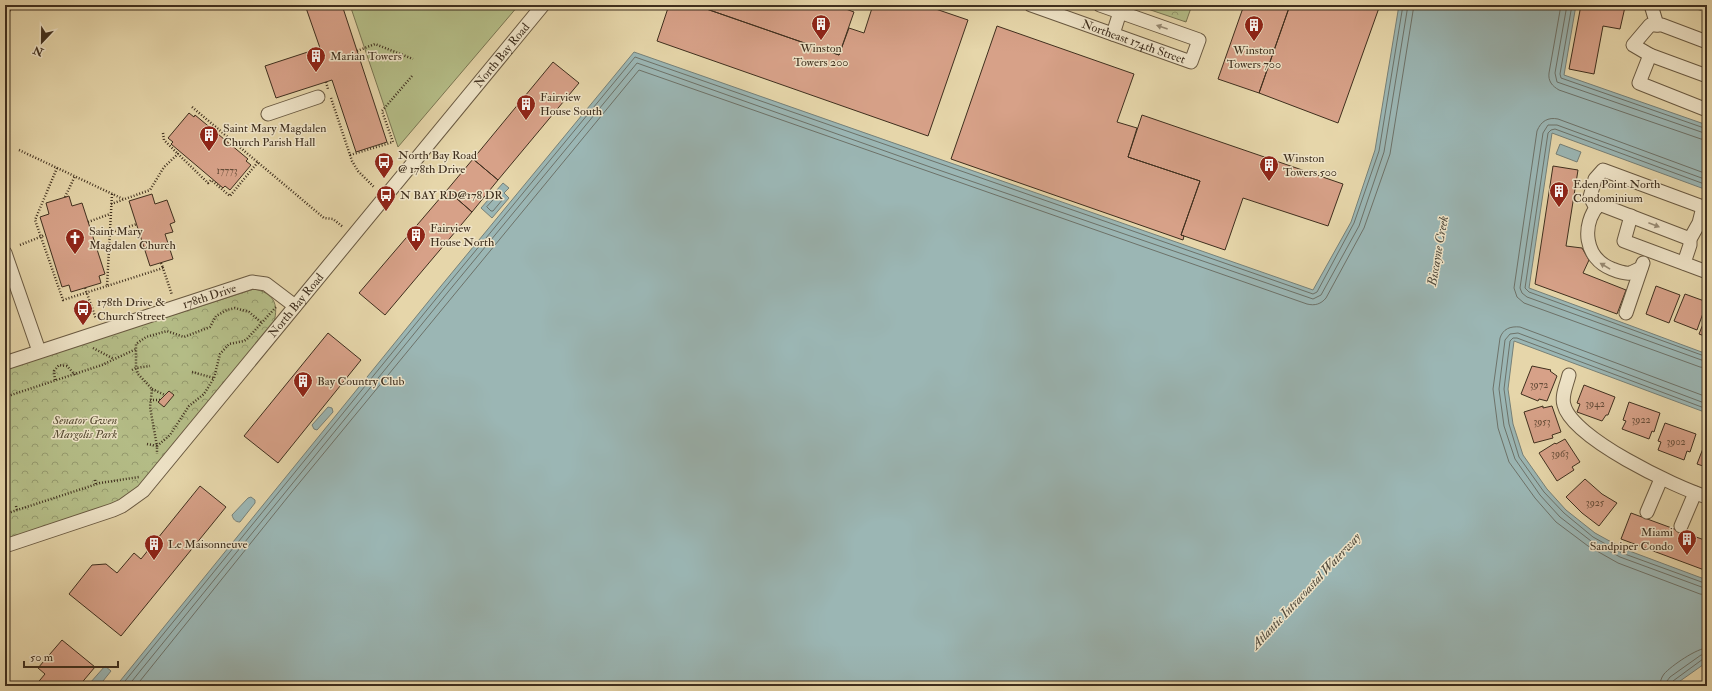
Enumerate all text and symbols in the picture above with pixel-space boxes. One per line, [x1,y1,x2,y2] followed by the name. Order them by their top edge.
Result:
[810,13,832,41] building icon: Winston Towers 200
[1243,14,1265,42] building icon: Winston Towers 700
[1080,16,1188,67] street label: Northeast 174th Street
[471,20,533,90] street label: North Bay Road
[22,22,62,62] north arrow
[1156,24,1168,30] one-way arrow
[794,41,848,70] place label: Winston Towers 200
[30,43,46,59] text: N
[1227,43,1281,72] place label: Winston Towers 700
[305,45,327,73] building icon: Marian Towers
[330,49,402,64] place label: Marian Towers
[540,90,603,119] place label: Fairview House South
[515,93,537,121] building icon: Fairview House South
[223,121,327,150] place label: Saint Mary Magdalen Church Parish Hall
[198,124,220,152] building icon: Saint Mary Magdalen Church Parish Hall
[398,148,477,177] place label: North Bay Road @ 178th Drive
[373,151,395,179] bus stop icon: North Bay Road @ 178th Drive
[1282,151,1337,180] place label: Winston Towers 500
[1258,154,1280,182] building icon: Winston Towers 500
[216,165,238,177] house number: 17773
[1573,177,1661,206] place label: Eden Point North Condominium
[1548,180,1570,208] building icon: Eden Point North Condominium
[375,184,397,212] bus stop icon: N BAY RD@178 DR
[400,188,503,203] place label: N BAY RD@178 DR
[1424,215,1452,288] water label: Biscayne Creek
[430,221,495,250] place label: Fairview House North
[1648,222,1660,228] one-way arrow
[89,224,176,253] place label: Saint Mary Magdalen Church
[405,224,427,252] building icon: Fairview House North
[64,227,86,255] church icon: Saint Mary Magdalen Church
[1600,262,1611,269] one-way arrow
[265,270,327,341] street label: North Bay Road
[180,280,238,312] street label: 178th Drive
[97,295,165,324] place label: 178th Drive & Church Street
[72,298,94,326] bus stop icon: 178th Drive & Church Street
[292,370,314,398] building icon: Bay Country Club
[317,374,405,389] place label: Bay Country Club
[1530,379,1548,391] house number: 3972
[1585,398,1605,410] house number: 3942
[52,413,117,442] park label: Senator Gwen Margolis Park
[1631,414,1651,426] house number: 3922
[1533,416,1551,428] house number: 3953
[1666,436,1686,448] house number: 3902
[1551,448,1569,460] house number: 3963
[1586,497,1605,509] house number: 3925
[1590,525,1673,554] place label: Miami Sandpiper Condo
[1676,528,1698,556] building icon: Miami Sandpiper Condo
[1246,529,1365,654] water label: Atlantic Intracoastal Waterway
[143,533,165,561] building icon: Le Maisonneuve
[168,537,247,552] place label: Le Maisonneuve
[24,643,118,669] scale bar
[30,650,54,665] text: 50 m

